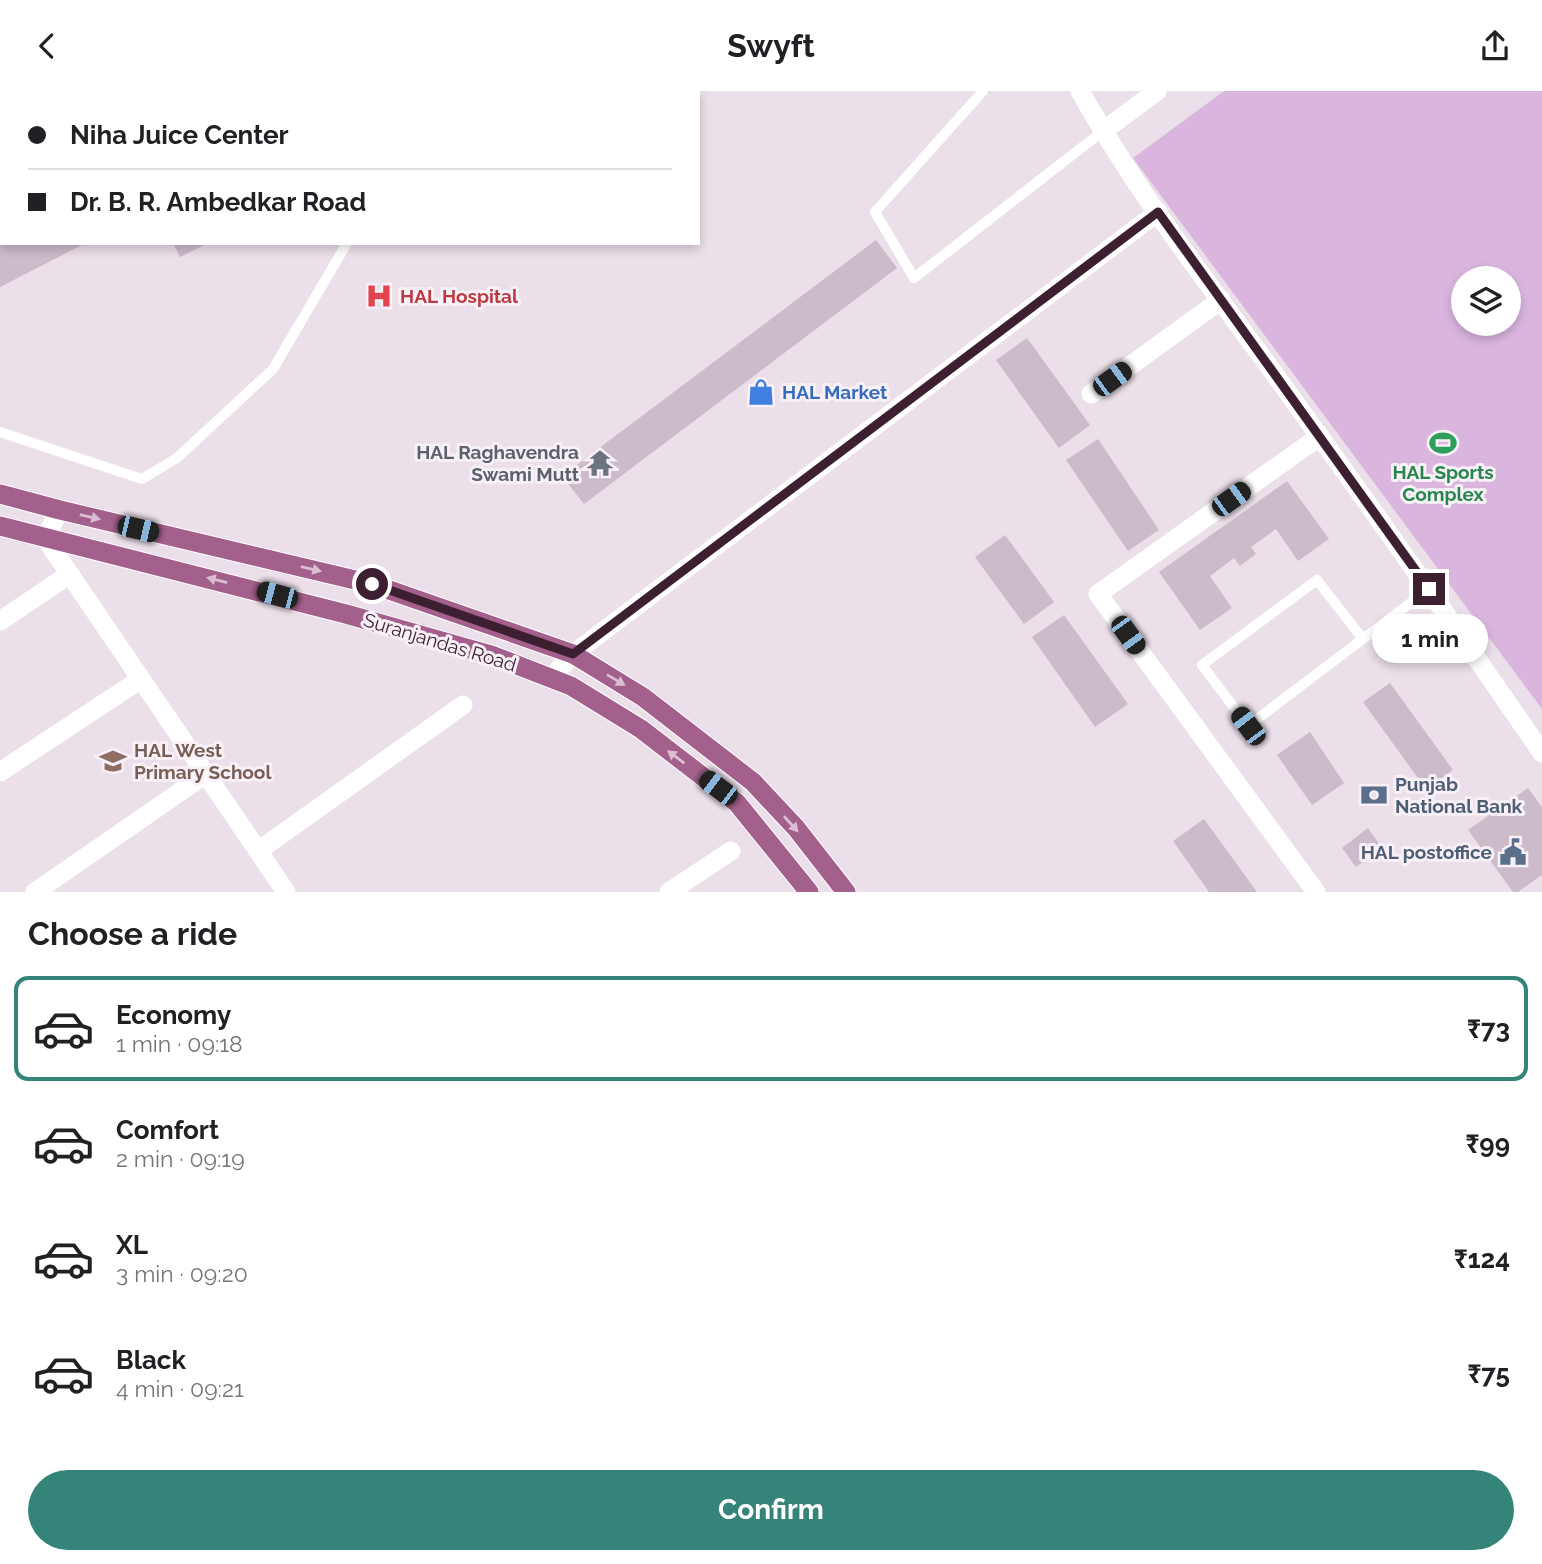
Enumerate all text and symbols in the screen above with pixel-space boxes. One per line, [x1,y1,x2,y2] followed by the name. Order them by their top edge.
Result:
[28,27,66,65] icon: back
[727,27,815,64] text: Swyft
[1476,27,1514,65] icon: share
[70,120,289,150] text: Niha Juice Center
[70,187,366,217] text: Dr. B. R. Ambedkar Road
[1451,266,1521,336] map controls
[1451,266,1521,336] button: layers
[364,281,394,311] hospital icon: HAL Hospital
[400,285,519,307] place label: HAL Hospital
[1089,358,1136,400] car
[746,377,776,407] shop icon: HAL Market
[782,381,888,403] place label: HAL Market
[1428,428,1458,458] sports icon: HAL Sports Complex
[416,441,580,485] place label: HAL Raghavendra Swami Mutt
[585,448,615,478] temple icon: HAL Raghavendra Swami Mutt
[1392,461,1494,505] place label: HAL Sports Complex
[1208,478,1255,520] car
[79,512,101,523] one-way arrow
[116,514,161,544] car
[300,564,322,575] one-way arrow
[356,568,388,600] route start
[1413,573,1445,605] route end
[206,574,228,585] one-way arrow
[254,579,301,611] car
[361,608,519,676] street label: Suranjandas Road
[1108,612,1149,658] car
[1371,613,1487,663] callout: 1 min
[1401,625,1459,652] text: 1 min
[606,674,625,687] one-way arrow
[1227,703,1270,749] car
[134,739,272,783] place label: HAL West Primary School
[98,746,128,776] school or university icon: HAL West Primary School
[668,749,686,764] one-way arrow
[695,767,742,809] car
[1395,773,1523,817] place label: Punjab National Bank
[1359,780,1389,810] bank icon: Punjab National Bank
[783,815,799,832] one-way arrow
[1498,837,1528,867] public building icon: HAL postoffice
[1361,841,1492,863] place label: HAL postoffice
[28,915,237,952] text: Choose a ride
[32,997,95,1060] icon: car
[116,1000,231,1030] text: Economy
[1467,1014,1510,1044] text: ₹73
[116,1030,243,1057] text: 1 min · 09:18
[32,1112,95,1175] icon: car
[116,1115,219,1145] text: Comfort
[1465,1129,1510,1159] text: ₹99
[116,1145,245,1172] text: 2 min · 09:19
[32,1227,95,1290] icon: car
[116,1230,148,1260] text: XL
[1454,1244,1510,1274] text: ₹124
[116,1260,248,1287] text: 3 min · 09:20
[32,1342,95,1405] icon: car
[116,1345,186,1375] text: Black
[1467,1359,1510,1389] text: ₹75
[116,1375,244,1402] text: 4 min · 09:21
[28,1470,1514,1550] button: Confirm

